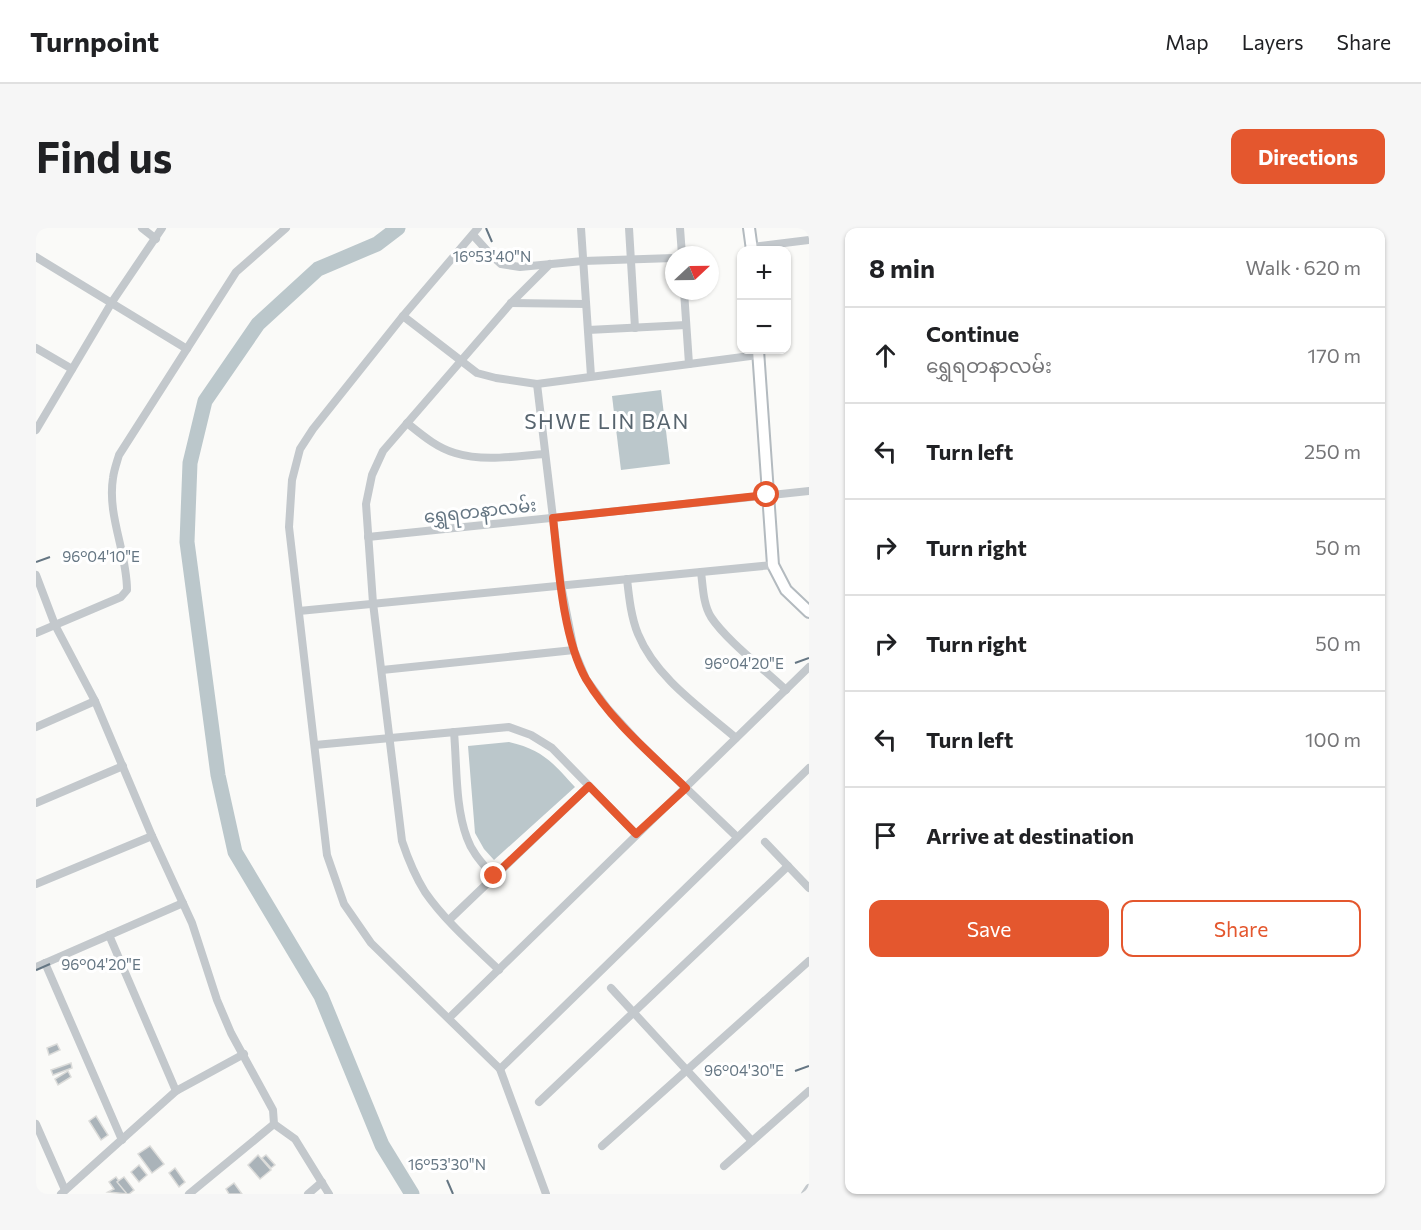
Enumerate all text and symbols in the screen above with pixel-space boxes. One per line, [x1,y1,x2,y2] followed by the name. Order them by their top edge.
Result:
[30,24,159,58] text: Turnpoint
[1165,29,1209,54] text: Map
[1242,29,1304,54] text: Layers
[1337,29,1391,54] text: Share
[1231,129,1385,184] button: Directions
[36,130,172,182] text: Find us
[665,246,719,300] north arrow
[737,246,791,354] map controls
[737,246,791,300] button: +
[453,247,531,265] text: 16°53'40"N
[869,252,935,283] text: 8 min
[1245,255,1361,279] text: Walk · 620 m
[737,300,791,354] button: −
[926,320,1019,347] text: Continue
[869,339,902,372] icon: ahead
[1308,343,1361,367] text: 170 m
[926,353,1052,377] text: ရွှေရတနာလမ်း
[524,408,690,433] district label: SHWE LIN BAN
[869,435,902,468] icon: left
[926,438,1013,465] text: Turn left
[1304,439,1361,463] text: 250 m
[753,481,779,507] route start
[422,492,538,532] street label: ရွှေရတနာလမ်း
[869,531,902,564] icon: right
[926,534,1027,561] text: Turn right
[1315,535,1361,559] text: 50 m
[62,547,140,565] text: 96°04'10"E
[869,627,902,660] icon: right
[926,630,1027,657] text: Turn right
[1315,631,1361,655] text: 50 m
[704,654,784,672] text: 96°04'20"E
[869,723,902,756] icon: left
[926,726,1013,753] text: Turn left
[1305,727,1361,751] text: 100 m
[869,819,902,852] icon: arrive
[926,822,1134,849] text: Arrive at destination
[480,862,506,888] route end
[869,900,1109,957] button: Save
[1121,900,1361,957] button: Share
[61,955,141,973] text: 96°04'20"E
[704,1061,784,1079] text: 96°04'30"E
[408,1155,486,1173] text: 16°53'30"N

